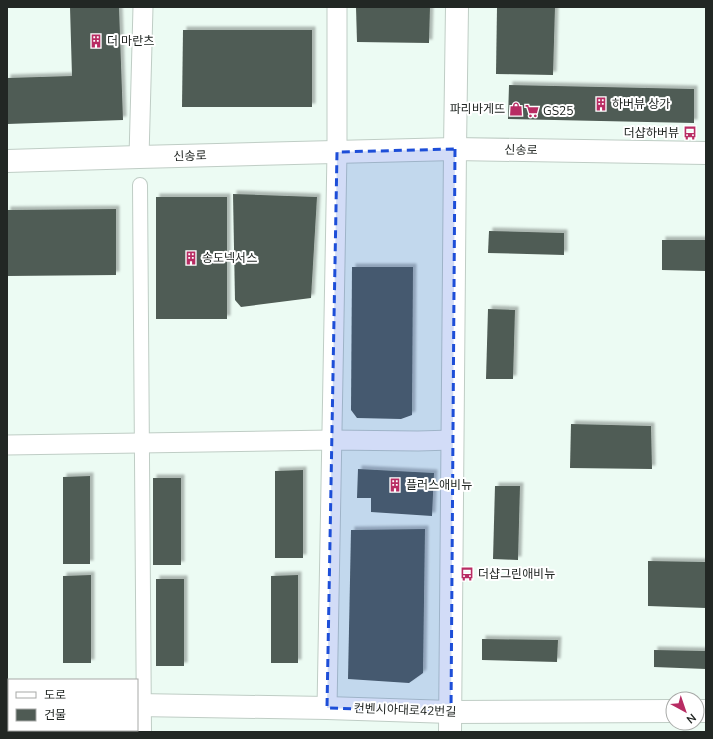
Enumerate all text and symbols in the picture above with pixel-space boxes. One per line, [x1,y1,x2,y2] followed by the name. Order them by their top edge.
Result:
[88,33,104,49] building icon: 더 마란츠
[107,33,154,49] place label: 더 마란츠
[593,96,609,112] building icon: 하버뷰 상가
[612,96,670,112] place label: 하버뷰 상가
[450,101,505,117] place label: 파리바게뜨
[508,101,524,117] shop icon: 파리바게뜨
[524,103,540,119] supermarket icon: GS25
[543,103,574,119] place label: GS25
[624,125,679,141] place label: 더샵하버뷰
[682,125,698,141] bus stop icon: 더샵하버뷰
[504,142,538,158] street label: 신송로
[173,147,207,165] street label: 신송로
[183,250,199,266] building icon: 송도넥서스
[202,250,257,266] place label: 송도넥서스
[387,477,403,493] building icon: 플러스애비뉴
[406,477,472,493] place label: 플러스애비뉴
[459,566,475,582] bus stop icon: 더샵그린애비뉴
[478,566,555,582] place label: 더샵그린애비뉴
[8,679,138,731] legend
[44,687,66,703] text: 도로
[665,691,705,731] north arrow
[353,700,457,720] street label: 컨벤시아대로42번길
[44,707,66,723] text: 건물
[683,710,699,727] text: N

